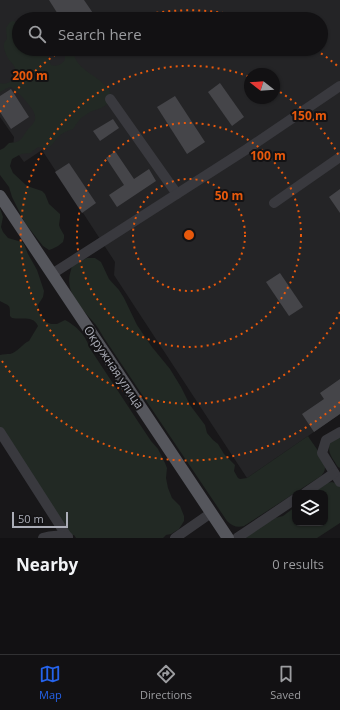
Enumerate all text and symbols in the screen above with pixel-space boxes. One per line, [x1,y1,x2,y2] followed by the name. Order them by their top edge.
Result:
[12,12,328,56] search box
[26,23,48,45] icon: search
[58,24,142,44] text: Search here
[12,67,48,84] text: 200 m
[244,68,280,104] north arrow
[291,107,327,124] text: 150 m
[250,147,286,164] text: 100 m
[215,187,243,204] text: 50 m
[182,228,196,242] centre of rings
[80,322,148,412] street label: Окружная улица
[292,490,328,526] map controls
[292,490,328,526] button: layers
[12,510,68,529] scale bar
[18,511,44,526] text: 50 m
[16,553,78,576] text: Nearby
[272,555,324,573] text: 0 results
[39,663,62,702] tab: Map
[140,663,192,702] tab: Directions
[270,663,301,702] tab: Saved

